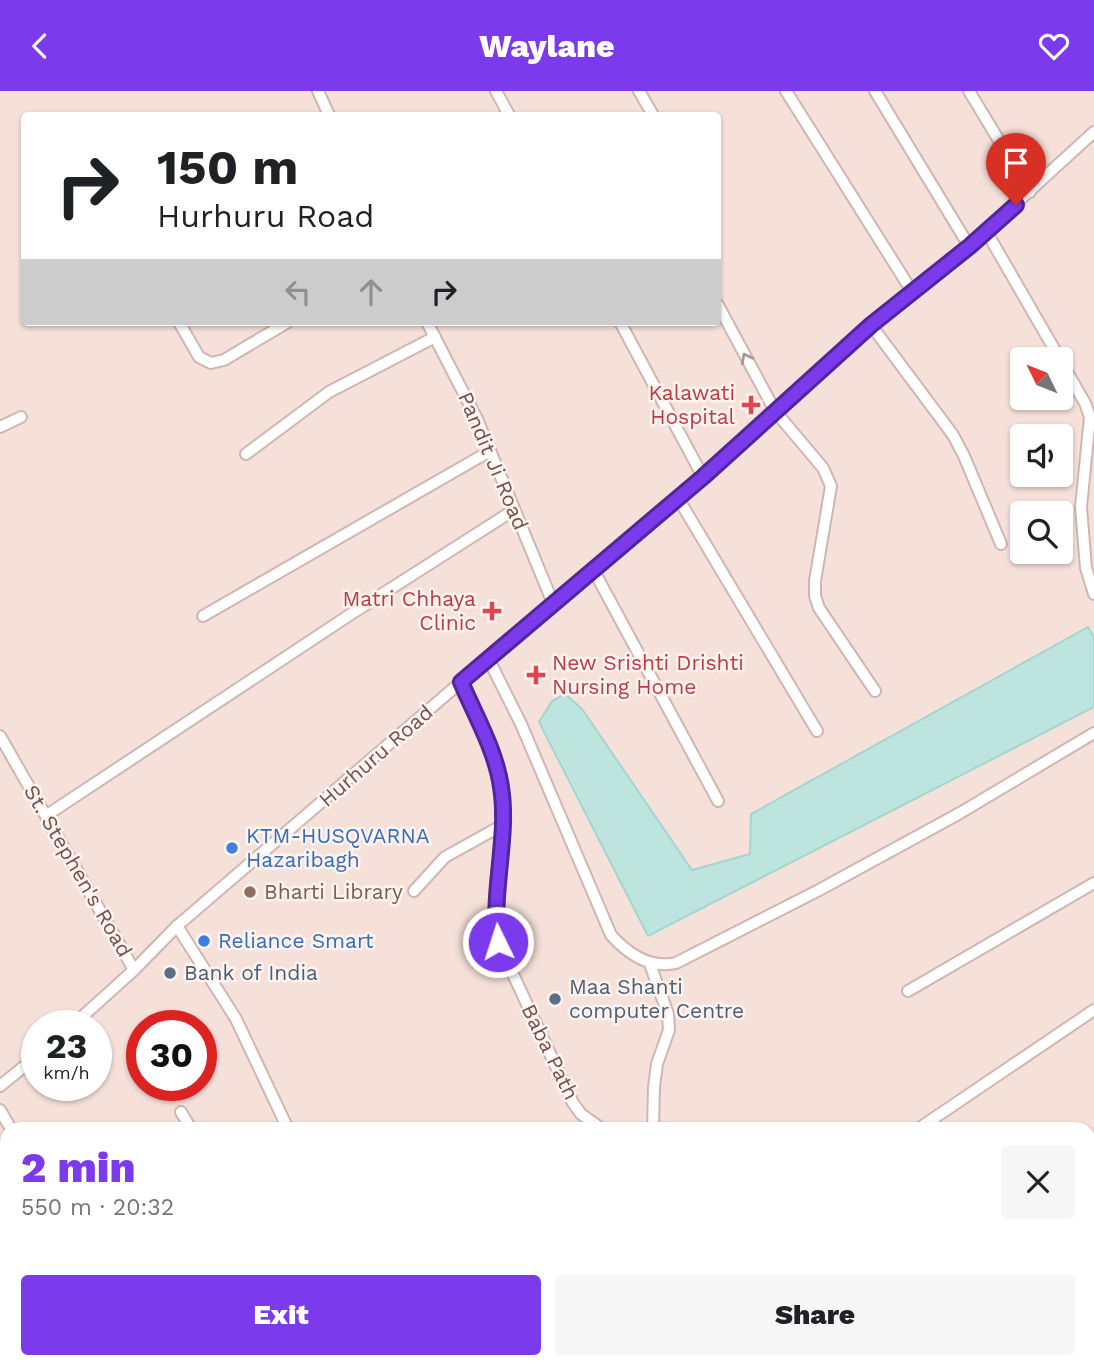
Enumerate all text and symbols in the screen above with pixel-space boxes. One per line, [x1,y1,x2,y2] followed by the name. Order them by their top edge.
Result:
[21,27,59,65] icon: back
[479,27,615,65] text: Waylane
[1035,27,1073,65] icon: heart
[986,133,1046,205] pin
[157,138,298,196] text: 150 m
[42,140,133,231] icon: right
[997,144,1035,182] icon: arrive
[157,197,374,235] text: Hurhuru Road
[279,273,317,311] icon: left
[352,273,390,311] icon: ahead
[425,273,463,311] icon: right
[1010,347,1073,409] north arrow
[1010,347,1073,564] map controls
[741,353,754,365] one-way arrow
[648,380,736,429] place label: Kalawati Hospital
[453,388,534,534] street label: Pandit Ji Road
[741,395,761,415] marker: Kalawati Hospital
[1010,424,1073,487] button: sound
[1010,501,1073,564] button: search
[342,586,476,635] place label: Matri Chhaya Clinic
[482,601,502,621] marker: Matri Chhaya Clinic
[552,650,744,699] place label: New Srishti Drishti Nursing Home
[526,665,546,685] marker: New Srishti Drishti Nursing Home
[314,699,438,812] street label: Hurhuru Road
[19,780,138,961] street label: St. Stephen's Road
[246,823,430,872] place label: KTM-HUSQVARNA Hazaribagh
[224,840,240,856] marker: KTM-HUSQVARNA Hazaribagh
[264,879,403,904] place label: Bharti Library
[242,884,258,900] marker: Bharti Library
[461,905,535,979] position arrow
[218,928,374,953] place label: Reliance Smart
[196,933,212,949] marker: Reliance Smart
[184,960,318,985] place label: Bank of India
[162,965,178,981] marker: Bank of India
[569,974,744,1023] place label: Maa Shanti computer Centre
[547,991,563,1007] marker: Maa Shanti computer Centre
[517,1000,584,1104] street label: Baba Path
[126,1010,217,1101] speed limit sign: 30
[46,1025,87,1067] text: 23
[43,1062,90,1083] text: km/h
[21,1143,135,1192] text: 2 min
[1001,1145,1075,1219] button: close
[21,1194,174,1221] text: 550 m · 20:32
[21,1275,541,1355] button: Exit
[555,1275,1075,1355] button: Share

